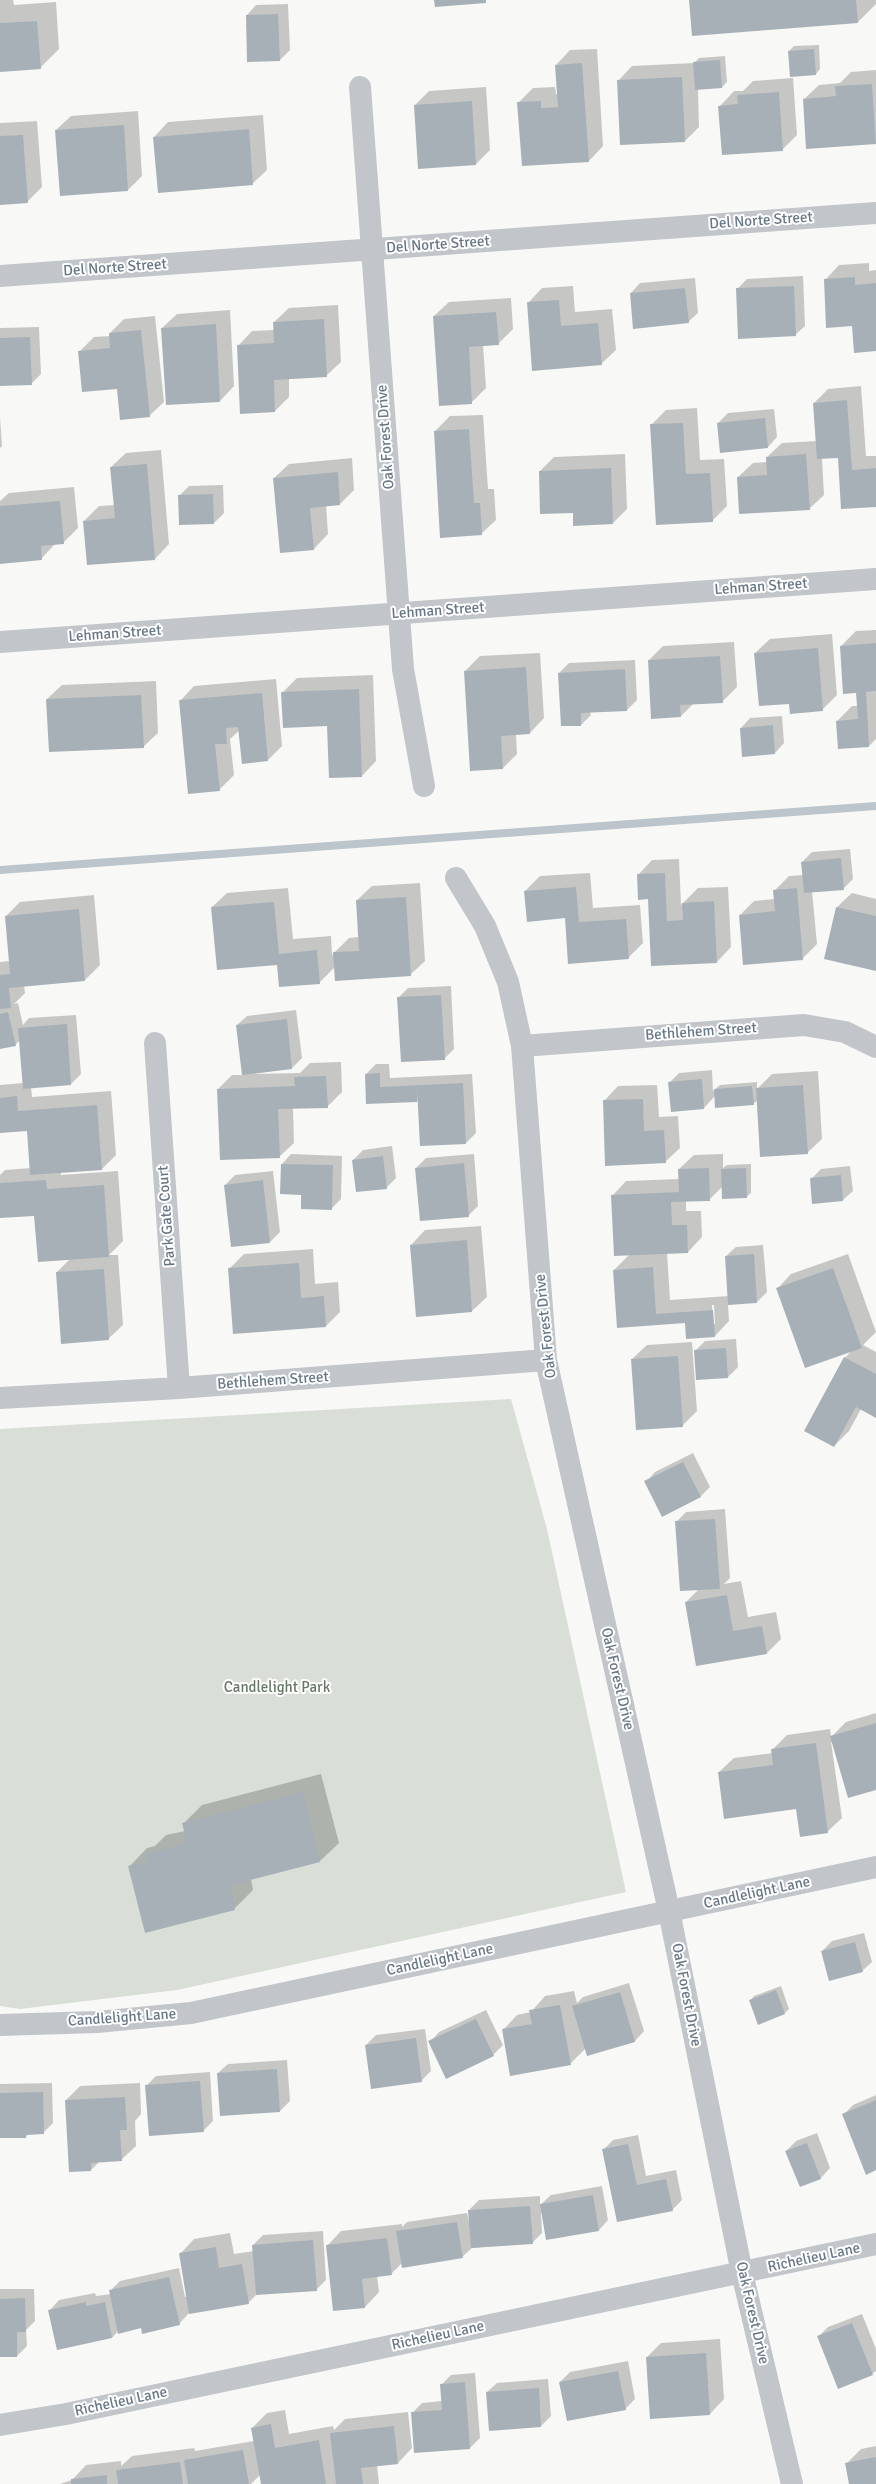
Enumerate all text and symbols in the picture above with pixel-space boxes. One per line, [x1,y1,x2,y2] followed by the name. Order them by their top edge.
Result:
[709,208,813,234] street label: Del Norte Street
[386,232,490,258] street label: Del Norte Street
[63,255,167,281] street label: Del Norte Street
[373,384,399,490] street label: Oak Forest Drive
[714,575,808,599] street label: Lehman Street
[391,599,485,623] street label: Lehman Street
[68,622,162,646] street label: Lehman Street
[645,1019,757,1045] street label: Bethlehem Street
[154,1165,180,1267] street label: Park Gate Court
[532,1273,560,1379] street label: Oak Forest Drive
[217,1368,329,1394] street label: Bethlehem Street
[596,1626,638,1732] street label: Oak Forest Drive
[224,1679,330,1697] park label: Candlelight Park
[702,1873,812,1913] street label: Candlelight Lane
[385,1940,495,1980] street label: Candlelight Lane
[667,1942,705,2048] street label: Oak Forest Drive
[67,2005,177,2031] street label: Candlelight Lane
[766,2239,862,2277] street label: Richelieu Lane
[731,2260,773,2366] street label: Oak Forest Drive
[390,2317,486,2355] street label: Richelieu Lane
[73,2383,169,2421] street label: Richelieu Lane

